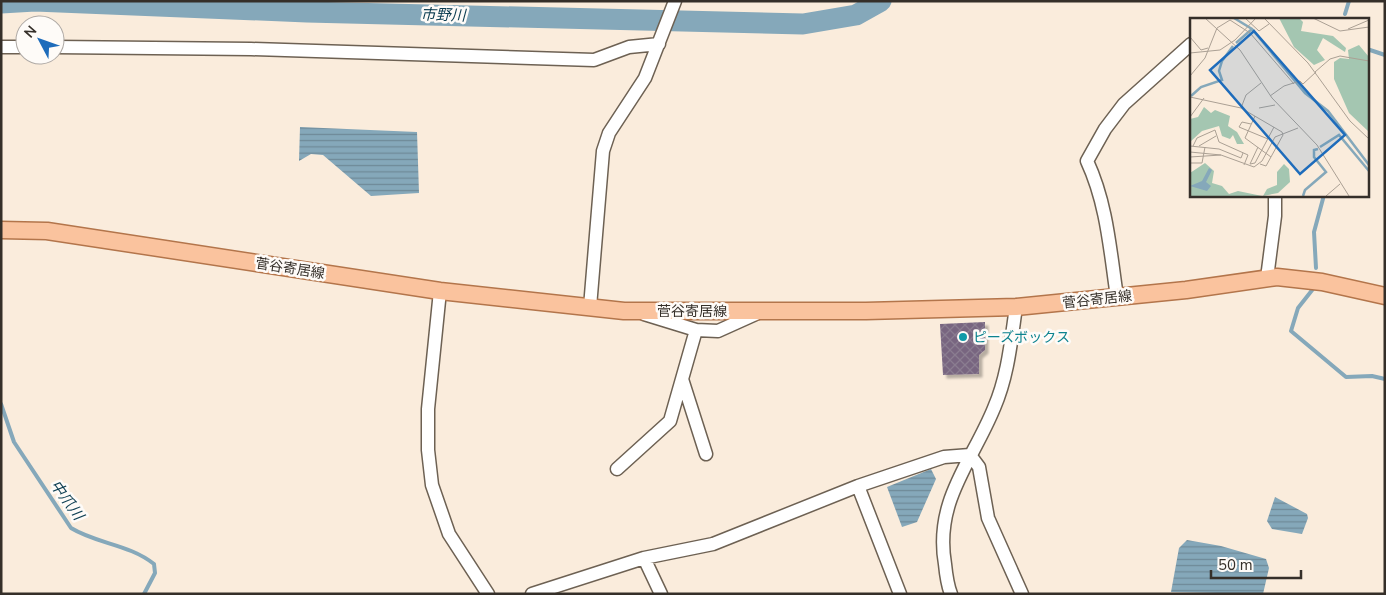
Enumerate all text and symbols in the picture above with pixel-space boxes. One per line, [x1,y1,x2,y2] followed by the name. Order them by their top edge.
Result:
[420,5,468,25] water label: 市野川
[15,15,65,65] north arrow
[1190,18,1368,196] inset map
[20,22,41,42] text: N
[254,254,326,283] street label: 菅谷寄居線
[1061,286,1133,313] street label: 菅谷寄居線
[657,302,727,321] street label: 菅谷寄居線
[973,328,1070,347] place label: ピーズボックス
[957,331,969,343] marker: ピーズボックス
[46,476,89,526] water label: 中爪川
[1211,548,1301,580] scale bar
[1218,555,1253,575] text: 50 m

